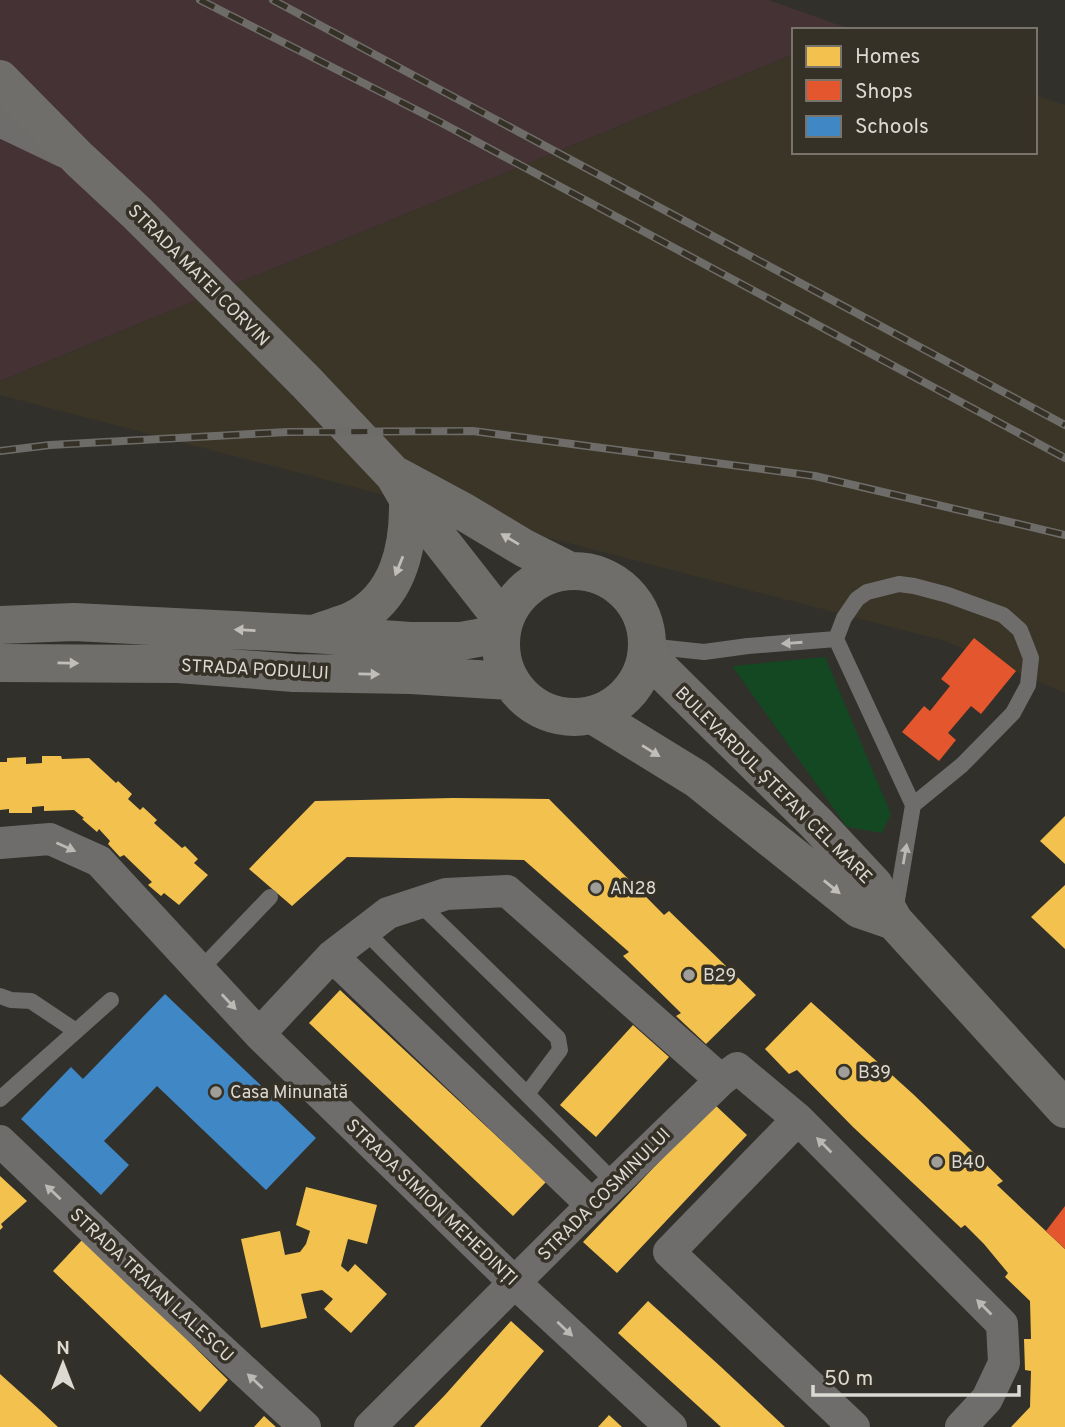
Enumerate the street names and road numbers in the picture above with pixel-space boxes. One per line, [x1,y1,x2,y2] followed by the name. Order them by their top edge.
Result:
[122,200,274,352] street label: STRADA MATEI CORVIN
[180,655,329,686] street label: STRADA PODULUI
[669,682,877,890] street label: BULEVARDUL ȘTEFAN CEL MARE
[340,1115,522,1291] street label: STRADA SIMION MEHEDINȚI
[534,1124,676,1266] street label: STRADA COSMINULUI
[64,1204,238,1368] street label: STRADA TRAIAN LALESCU

